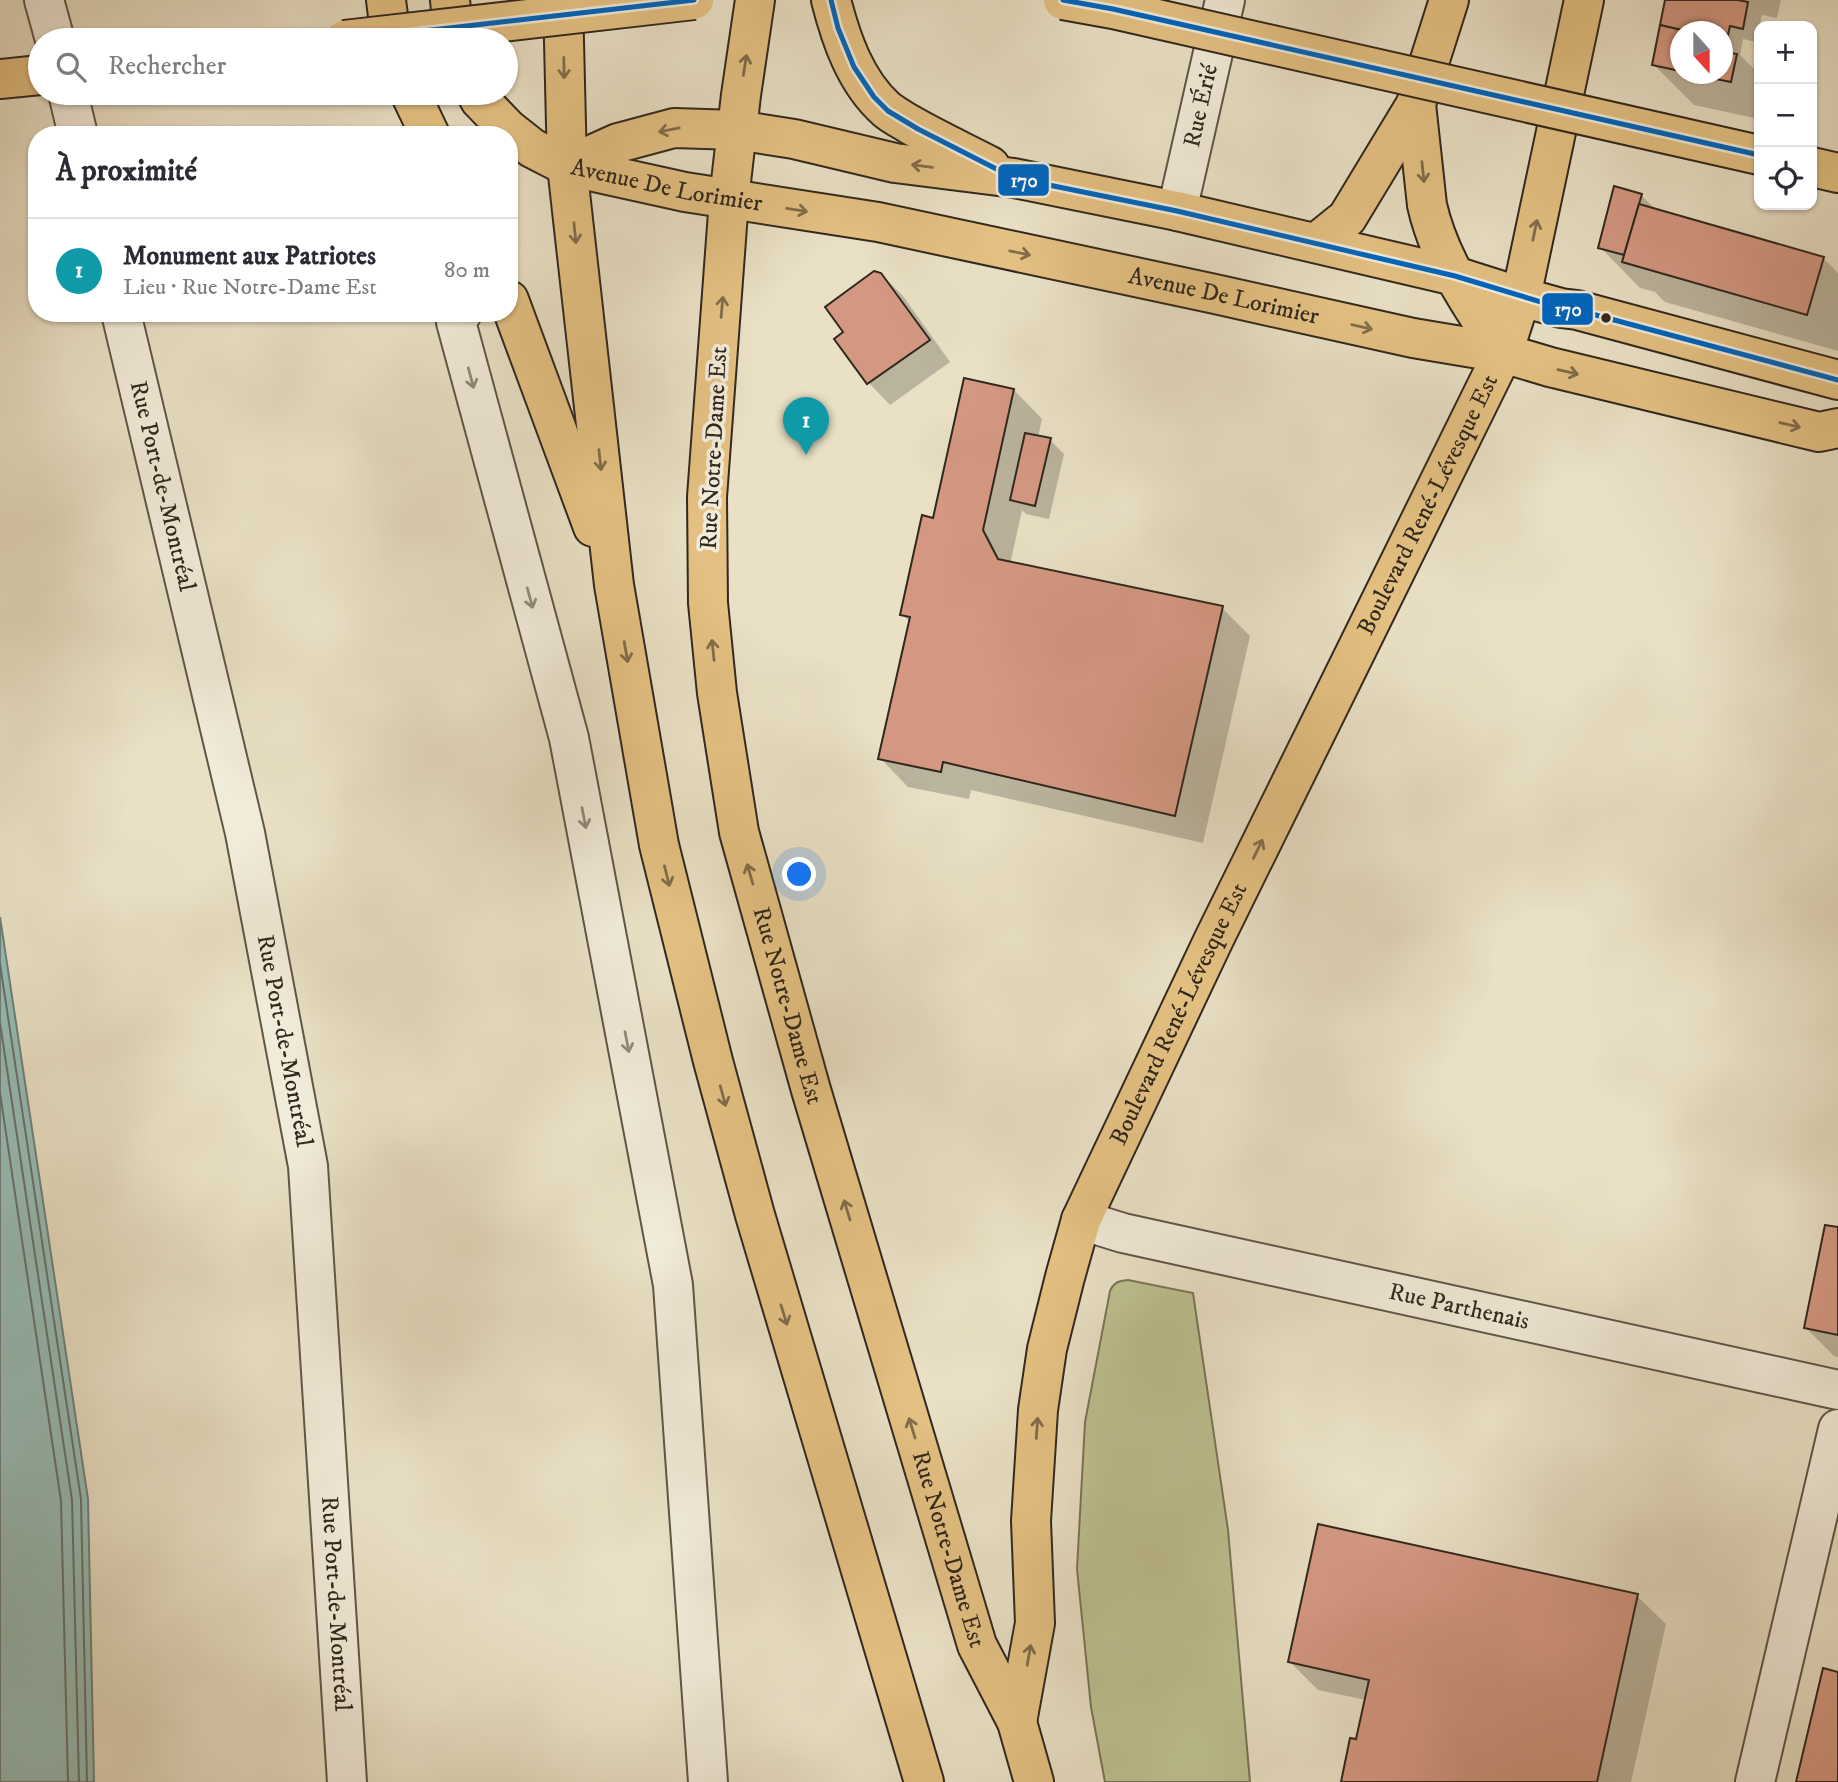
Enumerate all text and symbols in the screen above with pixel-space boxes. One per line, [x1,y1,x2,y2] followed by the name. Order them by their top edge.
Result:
[1670,21,1733,84] north arrow
[1754,21,1817,210] map controls
[1754,21,1817,84] button: +
[28,28,518,105] search box
[52,48,90,86] icon: search
[108,50,226,83] text: Rechercher
[739,54,752,77] one-way arrow
[557,56,571,79] one-way arrow
[1177,61,1225,150] street label: Rue Érié
[1754,84,1817,147] button: −
[658,124,681,138] one-way arrow
[1754,147,1817,210] button: locate
[568,152,765,219] street label: Avenue De Lorimier
[56,153,197,190] text: À proximité
[911,159,934,172] one-way arrow
[1417,160,1430,183] one-way arrow
[997,163,1050,197] line badge: 170
[1010,170,1038,193] text: 170
[785,204,808,217] one-way arrow
[1529,219,1543,242] one-way arrow
[569,222,582,244] one-way arrow
[123,240,376,273] text: Monument aux Patriotes
[1008,246,1031,260] one-way arrow
[75,256,83,285] text: 1
[444,256,490,285] text: 80 m
[1125,261,1322,332] street label: Avenue De Lorimier
[123,273,377,302] text: Lieu · Rue Notre-Dame Est
[1541,292,1594,326] line badge: 170
[716,297,729,319] one-way arrow
[1554,299,1582,322] text: 170
[1599,311,1613,325] unlabelled marker
[1350,321,1373,334] one-way arrow
[694,345,734,550] street label: Rue Notre-Dame Est
[465,366,478,389] one-way arrow
[1557,366,1579,379] one-way arrow
[1351,369,1505,640] street label: Boulevard René-Lévesque Est
[123,378,202,595] street label: Rue Port-de-Montréal
[783,397,829,455] pin: 1
[1778,418,1801,432] one-way arrow
[594,448,607,470] one-way arrow
[524,586,537,608] one-way arrow
[706,639,719,662] one-way arrow
[620,640,633,663] one-way arrow
[578,806,592,829] one-way arrow
[1252,839,1266,860] one-way arrow
[782,857,816,891] your location
[743,863,756,885] one-way arrow
[661,864,674,887] one-way arrow
[1104,878,1254,1150] street label: Boulevard René-Lévesque Est
[746,904,830,1108] street label: Rue Notre-Dame Est
[250,932,319,1150] street label: Rue Port-de-Montréal
[621,1030,635,1053] one-way arrow
[717,1085,730,1107] one-way arrow
[839,1199,852,1221] one-way arrow
[1386,1277,1532,1337] street label: Rue Parthenais
[779,1304,792,1326] one-way arrow
[905,1417,918,1439] one-way arrow
[1031,1417,1044,1440] one-way arrow
[905,1447,992,1652] street label: Rue Notre-Dame Est
[314,1495,358,1713] street label: Rue Port-de-Montréal
[1023,1644,1037,1667] one-way arrow

